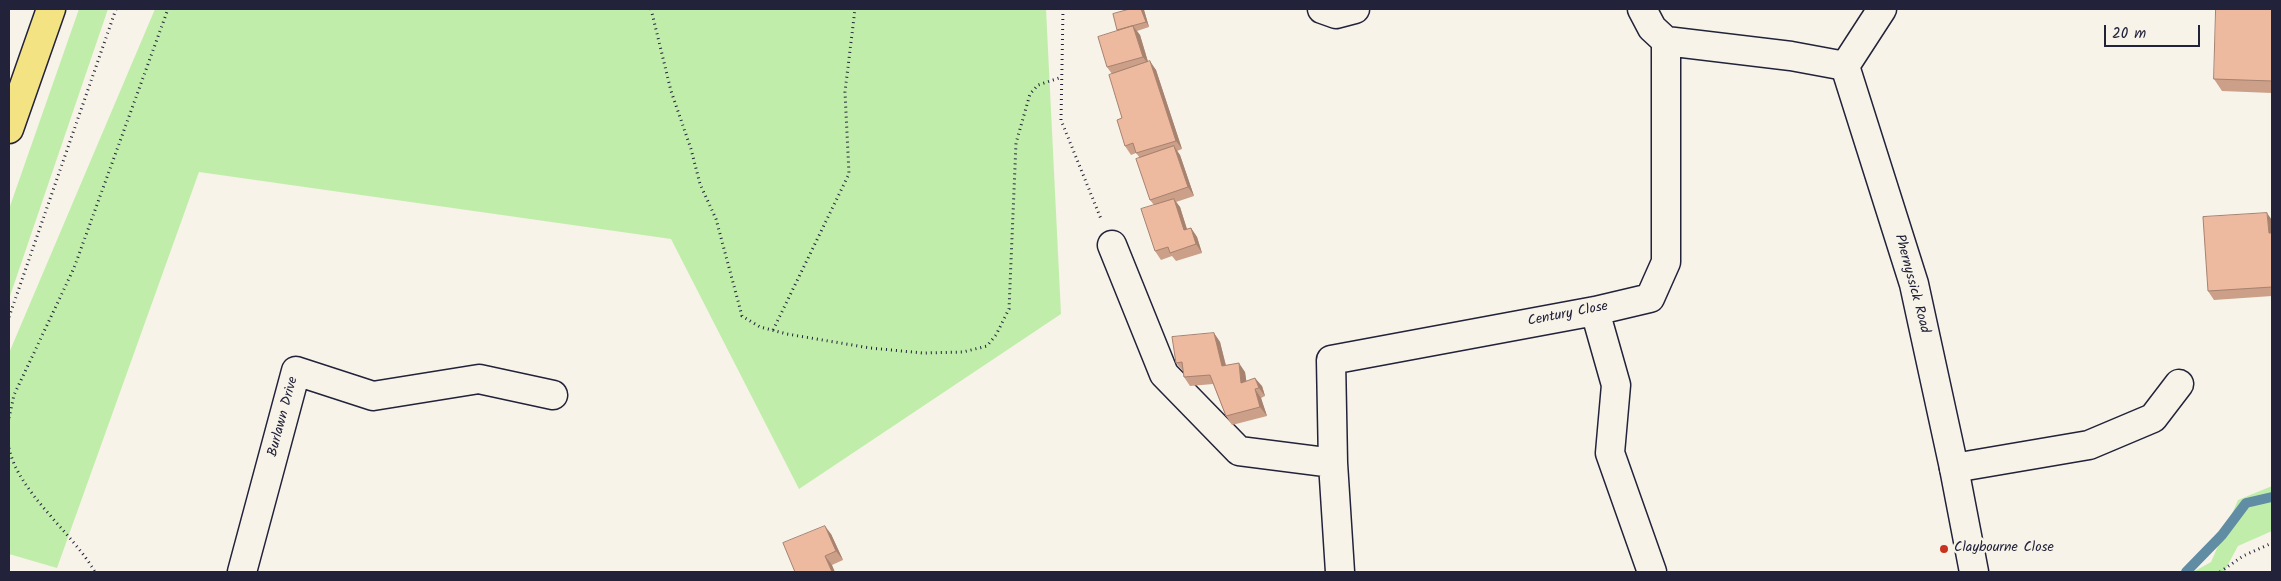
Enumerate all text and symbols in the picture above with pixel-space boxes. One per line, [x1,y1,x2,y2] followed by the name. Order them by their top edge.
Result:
[2106,15,2202,47] scale bar
[2112,22,2146,46] text: 20 m
[1890,233,1932,335] street label: Phernyssick Road
[1526,299,1610,331] street label: Century Close
[265,375,303,459] street label: Burlawn Drive
[1954,541,2054,557] place label: Claybourne Close
[1938,543,1950,555] marker: Claybourne Close

